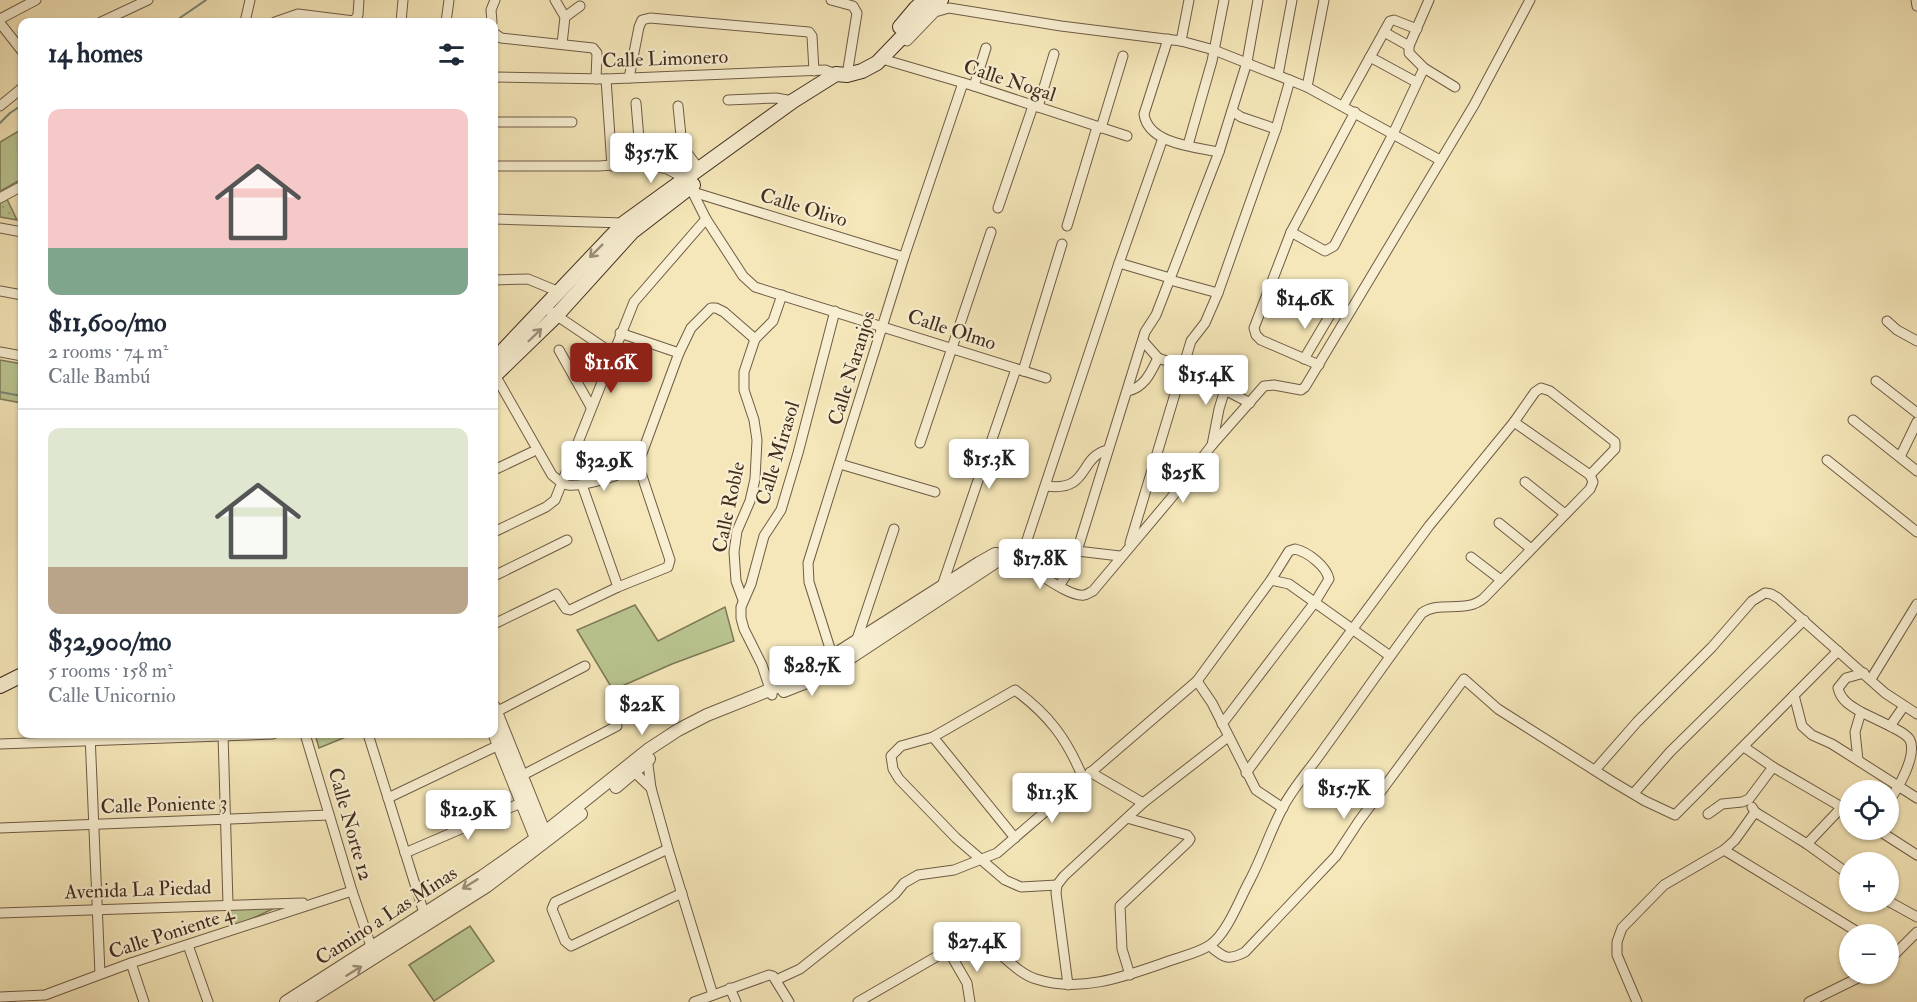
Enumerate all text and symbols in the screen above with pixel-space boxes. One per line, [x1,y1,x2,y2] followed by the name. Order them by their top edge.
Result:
[48,38,143,70] text: 14 homes
[435,38,468,71] icon: filters
[602,44,728,73] street label: Calle Limonero
[960,54,1059,107] street label: Calle Nogal
[602,133,700,184] pin: $35.7K
[624,140,678,165] text: $35.7K
[204,148,312,256] icon: home
[757,182,851,233] street label: Calle Olivo
[588,244,603,259] one-way arrow
[1256,279,1354,330] pin: $14.6K
[1276,286,1334,311] text: $14.6K
[904,303,999,356] street label: Calle Olmo
[48,307,167,339] text: $11,600/mo
[822,308,881,428] street label: Calle Naranjos
[528,328,543,343] one-way arrow
[48,339,169,364] text: 2 rooms · 74 m²
[562,343,660,394] pin: $11.6K
[584,350,638,375] text: $11.6K
[1157,355,1255,406] pin: $15.4K
[1178,362,1234,387] text: $15.4K
[48,364,150,389] text: Calle Bambú
[750,398,805,508] street label: Calle Mirasol
[940,439,1038,490] pin: $15.3K
[555,441,653,492] pin: $32.9K
[963,446,1015,471] text: $15.3K
[575,448,633,473] text: $32.9K
[1147,453,1219,504] pin: $25K
[707,459,750,555] street label: Calle Roble
[1161,460,1205,485] text: $25K
[204,467,312,575] icon: home
[991,539,1089,590] pin: $17.8K
[1013,546,1067,571] text: $17.8K
[48,626,171,658] text: $32,900/mo
[763,646,861,697] pin: $28.7K
[783,653,841,678] text: $28.7K
[48,658,173,683] text: 5 rooms · 158 m²
[48,683,176,708] text: Calle Unicornio
[606,685,678,736] pin: $22K
[619,692,665,717] text: $22K
[322,765,379,884] street label: Calle Norte 12
[1295,769,1393,820] pin: $15.7K
[1003,773,1101,824] pin: $11.3K
[1317,776,1371,801] text: $15.7K
[1026,780,1078,805] text: $11.3K
[1839,780,1899,984] map controls
[1839,780,1899,840] button: locate
[100,790,228,819] street label: Calle Poniente 3
[419,790,517,841] pin: $12.9K
[440,797,496,822] text: $12.9K
[1839,852,1899,912] button: +
[311,860,462,971] street label: Camino a Las Minas
[63,874,212,905] street label: Avenida La Piedad
[462,878,479,890] one-way arrow
[105,900,238,964] street label: Calle Poniente 4
[928,922,1026,973] pin: $27.4K
[1839,924,1899,984] button: −
[947,929,1007,954] text: $27.4K
[345,964,362,976] one-way arrow

